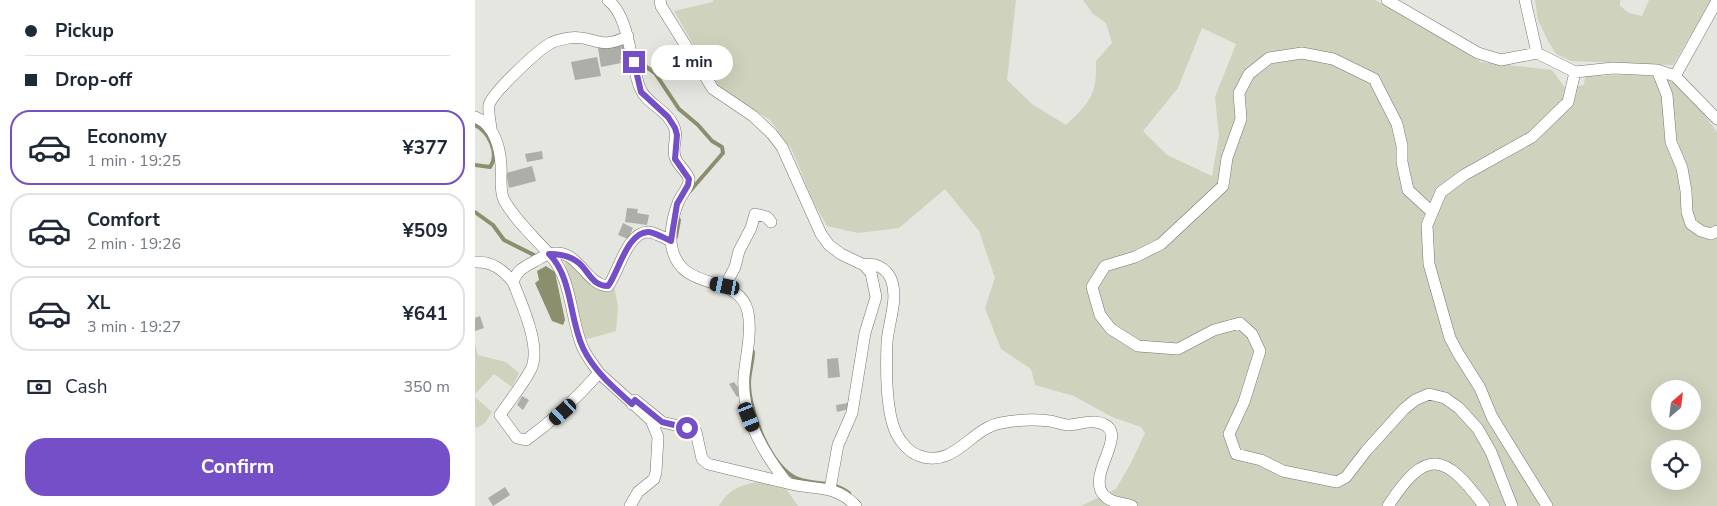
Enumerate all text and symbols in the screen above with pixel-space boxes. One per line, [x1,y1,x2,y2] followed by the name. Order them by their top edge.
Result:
[55,18,114,44] text: Pickup
[651,44,734,80] callout: 1 min
[623,51,645,73] route end
[671,51,713,73] text: 1 min
[55,67,132,93] text: Drop-off
[87,124,167,150] text: Economy
[27,125,72,170] icon: car
[402,135,448,161] text: ¥377
[87,150,181,172] text: 1 min · 19:25
[87,207,160,233] text: Comfort
[27,208,72,253] icon: car
[402,218,448,244] text: ¥509
[87,233,181,255] text: 2 min · 19:26
[708,276,741,296] car
[87,290,110,316] text: XL
[27,291,72,336] icon: car
[402,301,448,327] text: ¥641
[87,316,181,338] text: 3 min · 19:27
[25,373,53,401] icon: cash
[65,374,107,400] text: Cash
[403,376,450,398] text: 350 m
[1651,380,1701,430] north arrow
[1651,380,1701,490] map controls
[546,396,579,428] car
[736,400,761,434] car
[676,417,698,439] route start
[25,438,450,496] button: Confirm
[1651,440,1701,490] button: locate

